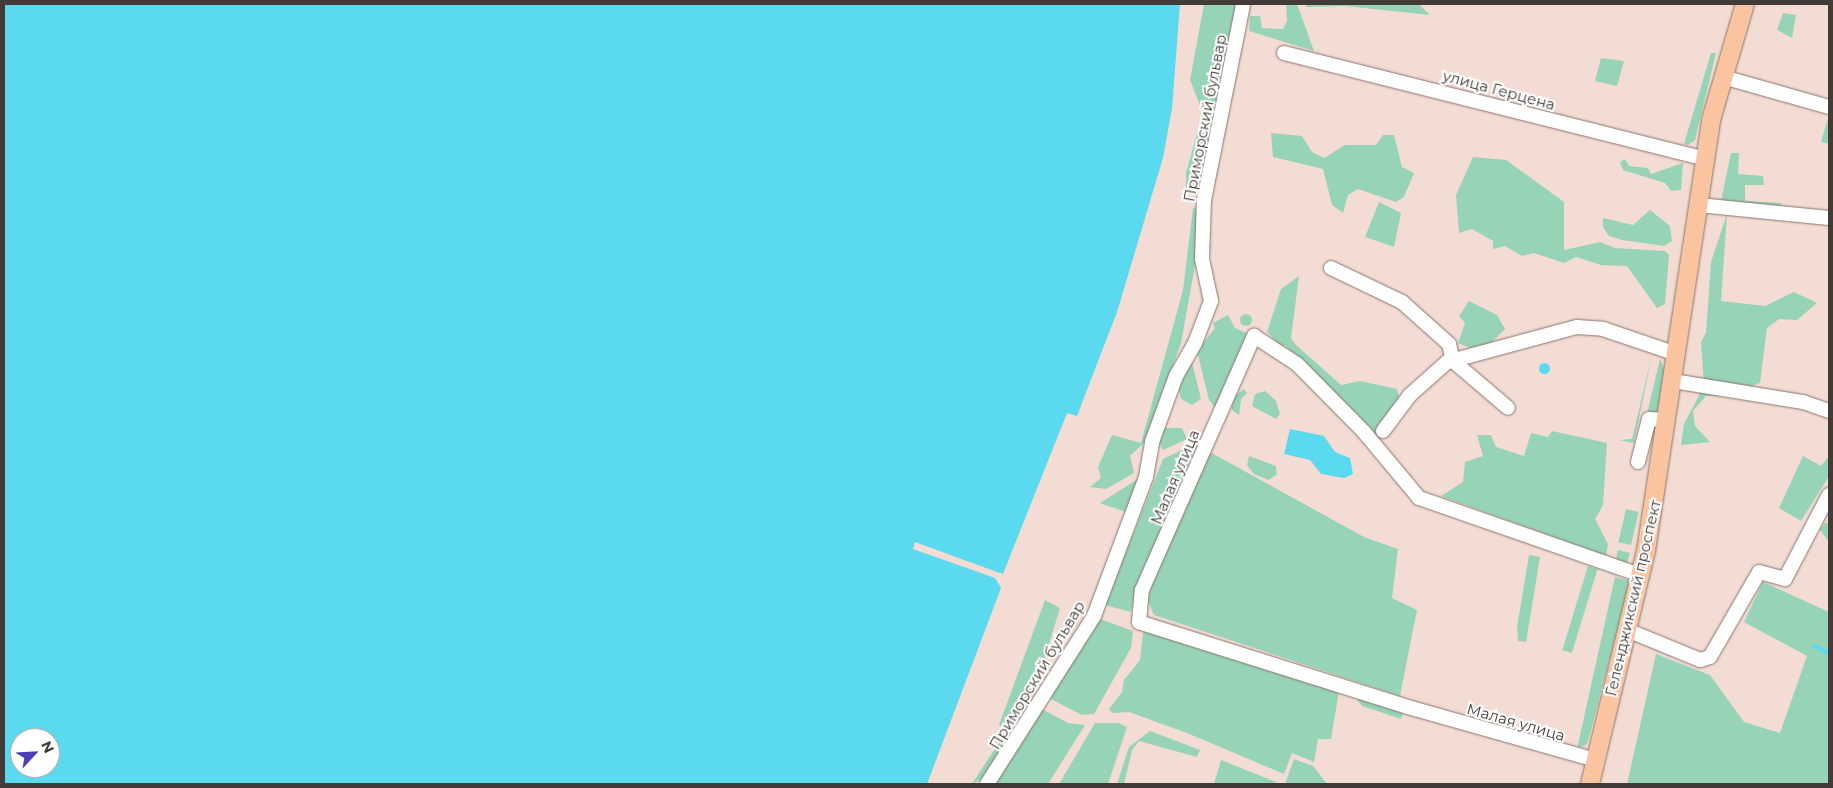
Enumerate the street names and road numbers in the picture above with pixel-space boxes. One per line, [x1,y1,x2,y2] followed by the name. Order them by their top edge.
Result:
[1180,33,1230,203] street label: Приморский бульвар
[1441,66,1557,114] street label: улица Герцена
[1147,427,1203,527] street label: Малая улица
[1602,498,1664,698] street label: Геленджикский проспект
[985,597,1089,753] street label: Приморский бульвар
[1465,699,1567,745] street label: Малая улица

